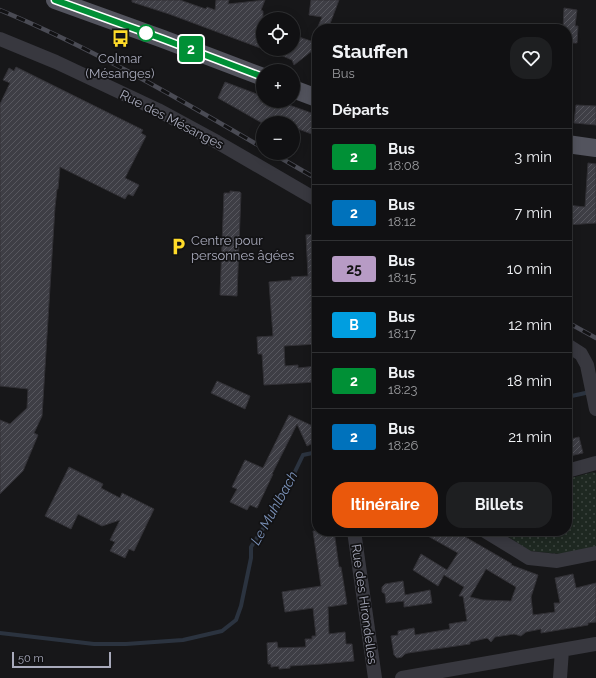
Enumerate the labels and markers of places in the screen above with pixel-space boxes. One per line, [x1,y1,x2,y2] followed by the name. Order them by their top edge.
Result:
[137,24,155,42] unlabelled marker
[110,29,130,49] bus stop icon: Colmar (Mésanges)
[86,51,154,81] place label: Colmar (Mésanges)
[191,233,294,263] place label: Centre pour personnes âgées
[168,237,188,257] parking icon: Centre pour personnes âgées

